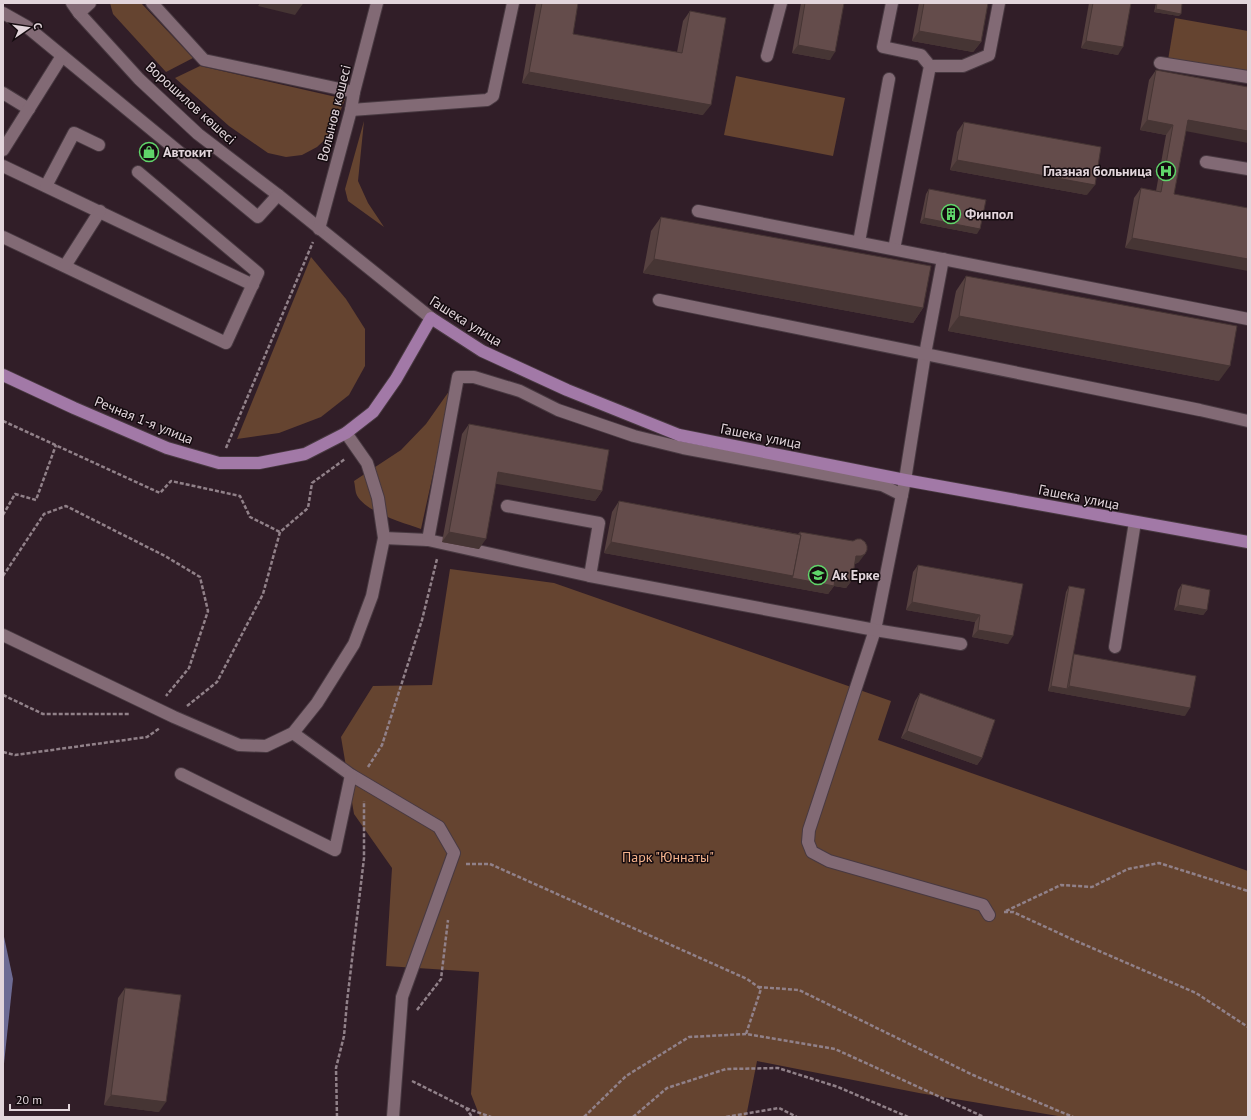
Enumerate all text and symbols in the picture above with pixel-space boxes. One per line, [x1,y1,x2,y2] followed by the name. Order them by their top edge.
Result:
[8,8,48,48] north arrow
[30,21,45,30] text: С
[142,58,240,148] street label: Ворошилов көшесі
[313,63,355,163] street label: Волынов көшесі
[138,141,160,163] shop icon: Автокит
[163,143,212,161] place label: Автокит
[1155,160,1177,182] hospital icon: Глазная больница
[1043,162,1152,180] place label: Глазная больница
[940,203,962,225] building icon: Финпол
[965,205,1014,223] place label: Финпол
[426,292,506,350] street label: Гашека улица
[92,392,196,448] street label: Речная 1-я улица
[719,419,803,453] street label: Гашека улица
[1037,480,1121,514] street label: Гашека улица
[807,564,829,586] school or university icon: Ак Ерке
[832,566,880,584] place label: Ак Ерке
[622,848,714,866] park label: Парк "Юннаты"
[10,1086,69,1112] scale bar
[16,1092,42,1107] text: 20 m

